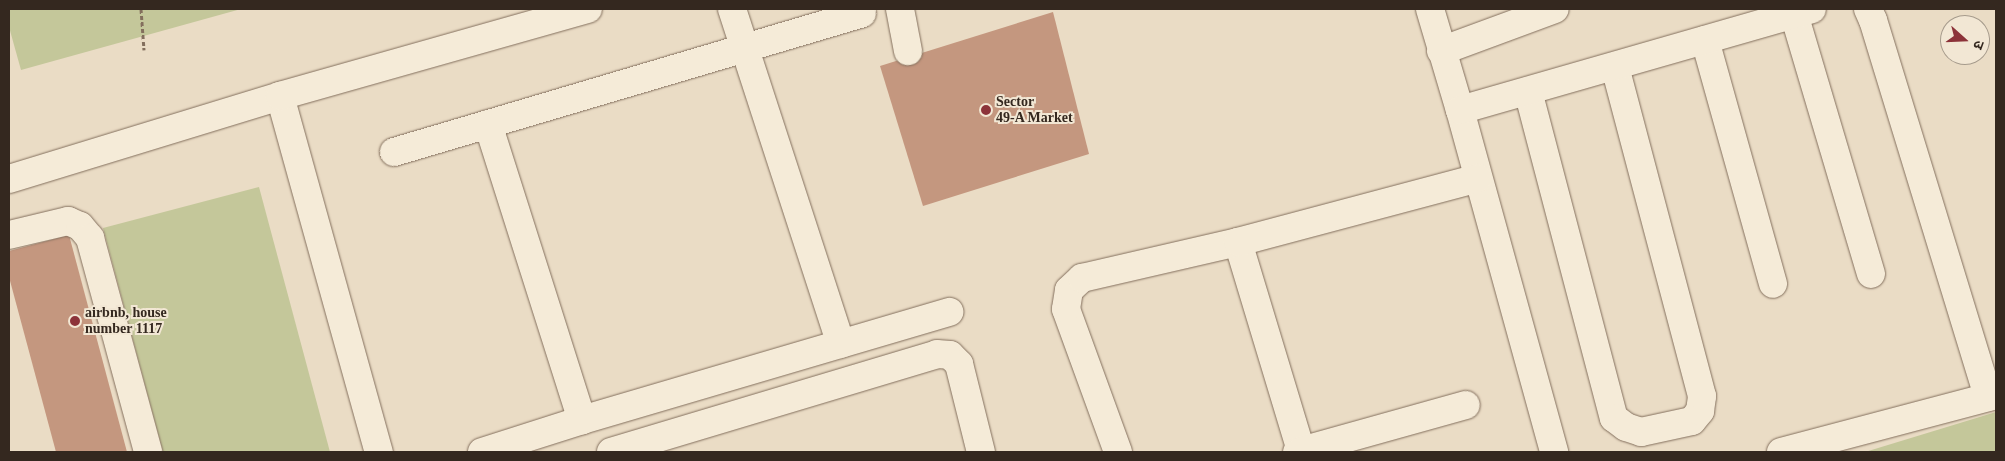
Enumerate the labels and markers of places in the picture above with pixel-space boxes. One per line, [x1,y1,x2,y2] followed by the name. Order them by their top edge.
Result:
[996,94,1073,126] place label: Sector 49-A Market
[980,104,992,116] marker: Sector 49-A Market
[85,305,167,338] place label: airbnb, house number 1117
[69,315,81,327] marker: airbnb, house number 1117

